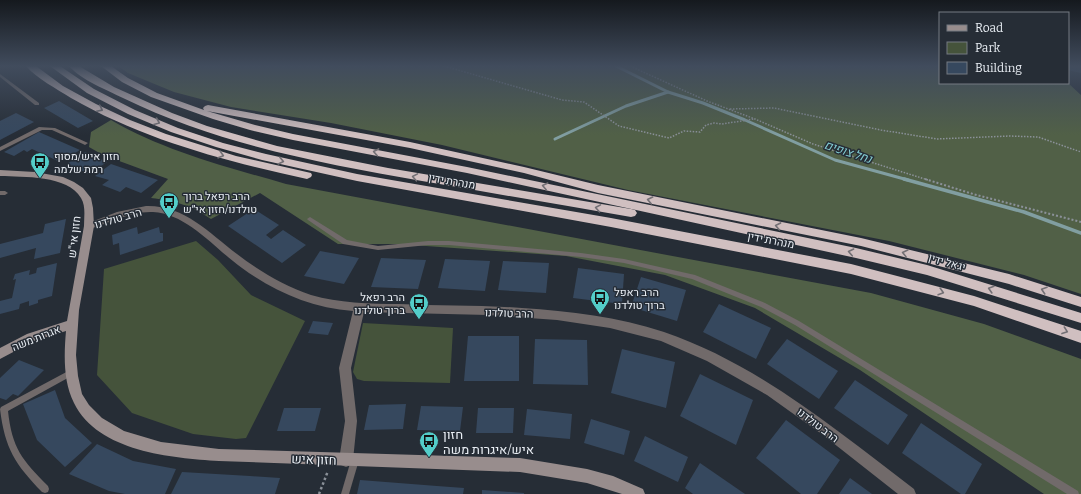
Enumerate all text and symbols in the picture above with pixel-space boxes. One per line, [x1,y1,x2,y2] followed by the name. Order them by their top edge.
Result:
[939,12,1069,84] legend
[975,21,1003,35] text: Road
[975,41,1001,55] text: Park
[975,61,1022,75] text: Building
[95,104,103,112] one-way arrow
[152,117,160,125] one-way arrow
[823,138,875,167] water label: נחל צופים
[373,148,380,157] one-way arrow
[54,150,120,176] place label: חזון איש/מסוף רמת שלמה
[29,151,51,179] bus stop icon: חזון איש/מסוף רמת שלמה
[218,151,224,159] one-way arrow
[277,156,284,165] one-way arrow
[427,171,476,192] street label: מנהרת ידין
[411,173,418,181] one-way arrow
[542,183,548,191] one-way arrow
[183,190,257,216] place label: הרב רפאל ברוך טולדנו/חזון אי״ש
[158,191,180,219] bus stop icon: הרב רפאל ברוך טולדנו/חזון אי״ש
[647,196,654,204] one-way arrow
[595,204,601,212] one-way arrow
[93,206,143,231] street label: הרב טולדנו
[65,215,84,259] street label: חזון אי"ש
[775,222,781,231] one-way arrow
[746,230,795,251] street label: מנהרת ידין
[848,249,855,257] one-way arrow
[902,249,909,258] one-way arrow
[927,251,967,274] street label: יגאל ידין
[987,285,994,294] one-way arrow
[614,286,665,312] place label: הרב ראפל ברוך טולדנו
[1041,286,1048,295] one-way arrow
[589,287,611,315] bus stop icon: הרב ראפל ברוך טולדנו
[937,287,944,296] one-way arrow
[354,291,405,317] place label: הרב רפאל ברוך טולדנו
[408,292,430,320] bus stop icon: הרב רפאל ברוך טולדנו
[485,306,533,321] street label: הרב טולדנו
[10,323,62,354] street label: אגרות משה
[1061,326,1068,334] one-way arrow
[794,406,841,445] street label: הרב טולדנו
[443,427,534,457] place label: חזון איש/איגרות משה
[418,430,440,458] bus stop icon: חזון איש/איגרות משה
[291,451,337,468] street label: חזון איש

